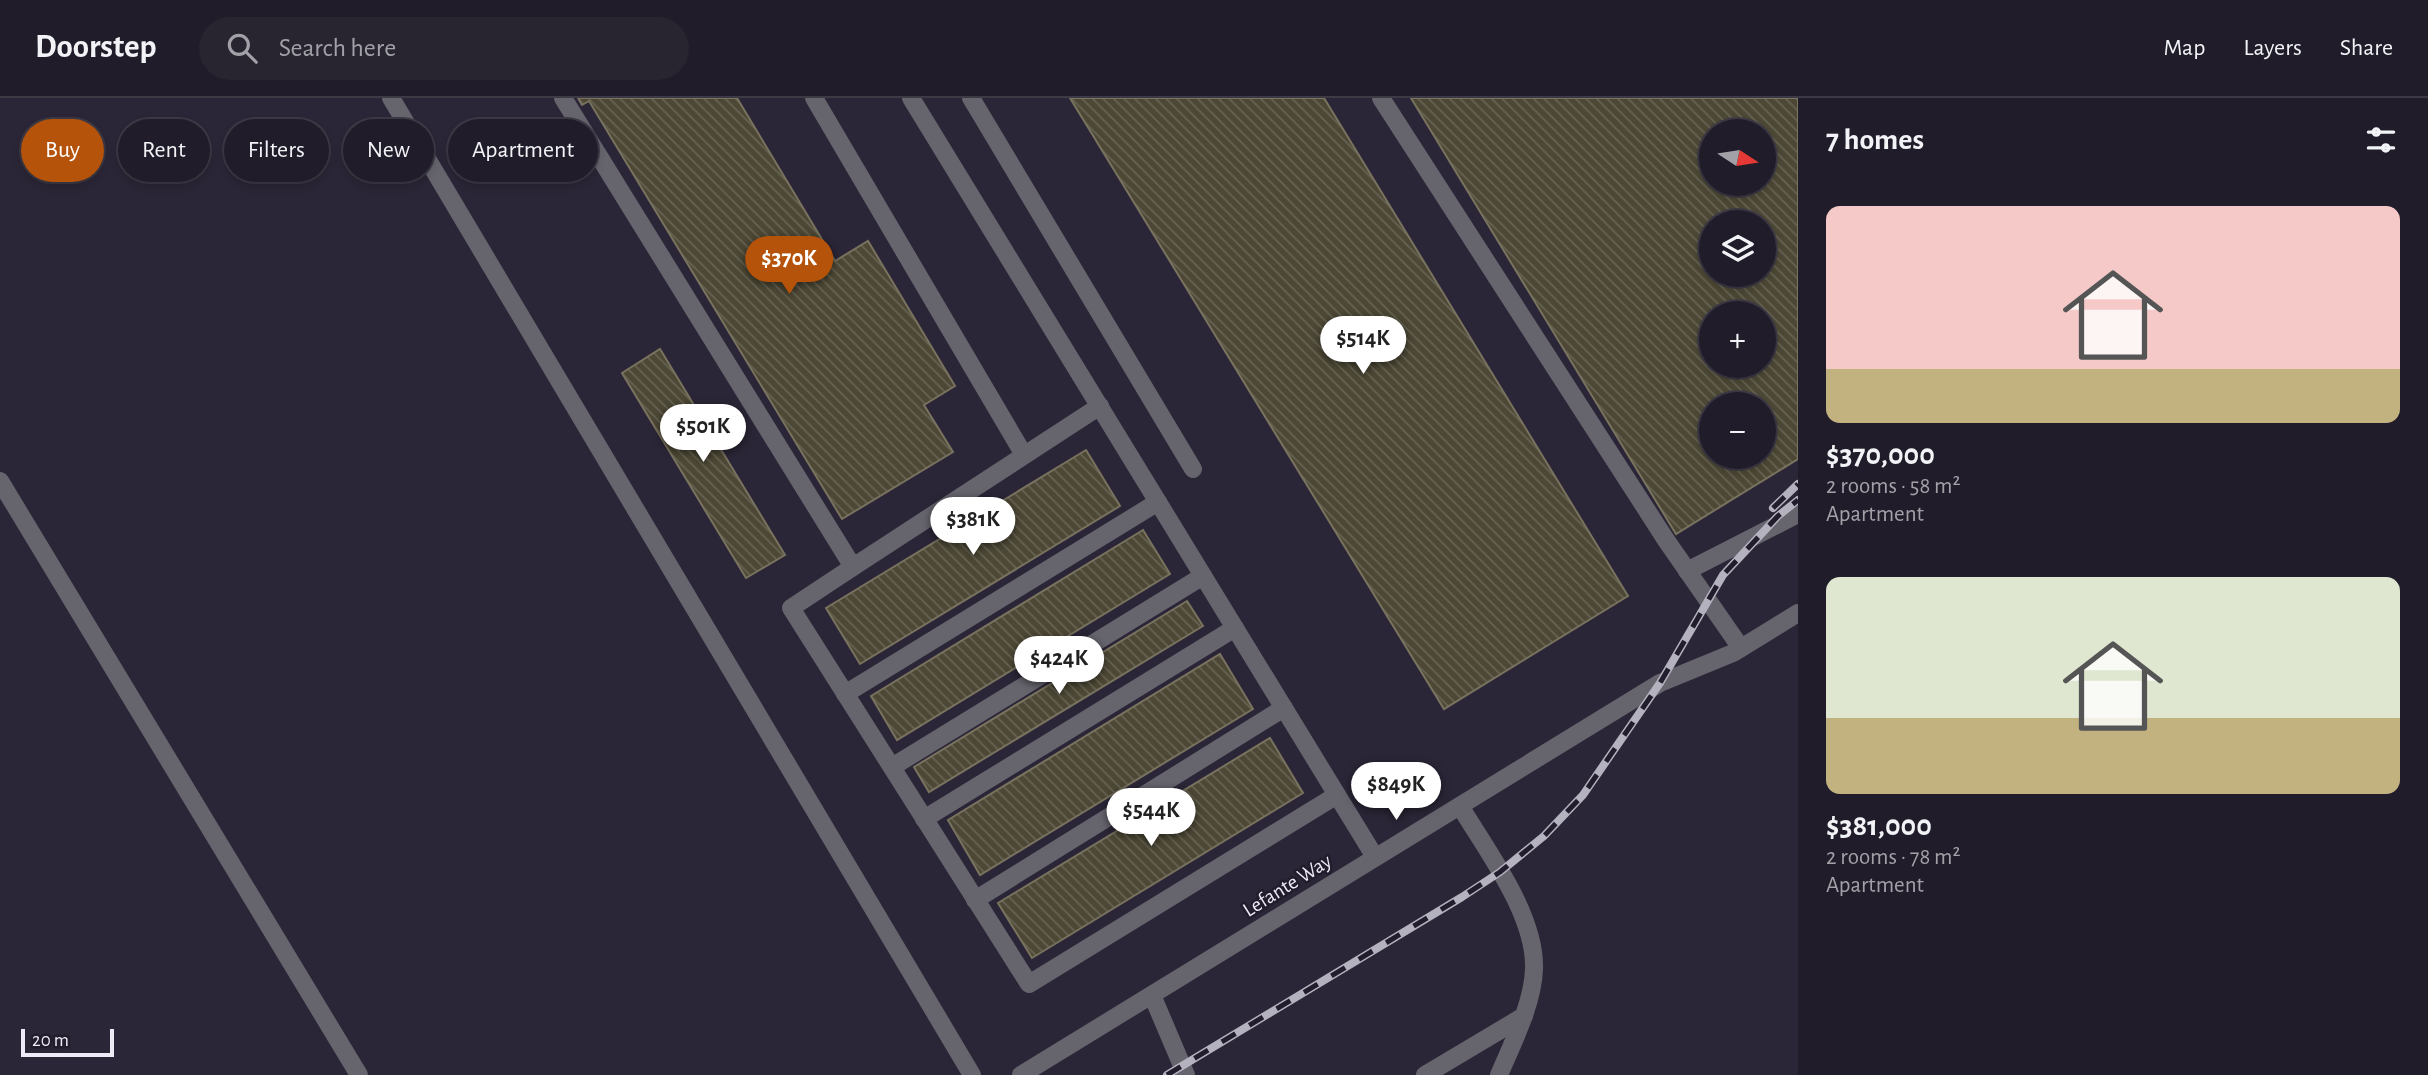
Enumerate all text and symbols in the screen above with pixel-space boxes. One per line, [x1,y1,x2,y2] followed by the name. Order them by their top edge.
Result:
[199,17,689,80] search box
[223,29,261,67] icon: search
[35,31,157,64] text: Doorstep
[279,35,396,61] text: Search here
[2163,36,2205,60] text: Map
[2243,36,2302,60] text: Layers
[2340,36,2393,60] text: Share
[21,119,104,182] chip: Buy
[118,119,210,182] chip: Rent
[224,119,329,182] chip: Filters
[343,119,434,182] chip: New
[448,119,598,182] chip: Apartment
[1699,119,1776,196] north arrow
[1699,119,1776,469] map controls
[2362,121,2400,159] icon: filters
[1826,125,1924,155] text: 7 homes
[1699,210,1776,287] button: layers
[740,236,838,296] pin: $370K
[761,247,817,270] text: $370K
[2050,252,2176,378] icon: home
[1699,301,1776,378] button: +
[1314,316,1412,376] pin: $514K
[1336,327,1390,350] text: $514K
[1699,392,1776,469] button: −
[654,404,752,464] pin: $501K
[676,415,730,438] text: $501K
[1826,440,1935,470] text: $370,000
[1826,475,1961,498] text: 2 rooms · 58 m²
[924,498,1022,557] pin: $381K
[1826,503,1924,526] text: Apartment
[946,508,1000,531] text: $381K
[2050,623,2176,749] icon: home
[1010,636,1108,696] pin: $424K
[1030,647,1088,670] text: $424K
[1347,762,1445,822] pin: $849K
[1367,773,1425,796] text: $849K
[1102,788,1200,848] pin: $544K
[1123,799,1179,822] text: $544K
[1826,811,1932,841] text: $381,000
[1826,846,1961,869] text: 2 rooms · 78 m²
[1239,850,1335,921] street label: Lefante Way
[1826,874,1924,897] text: Apartment
[21,1026,114,1058] scale bar
[32,1031,69,1050] text: 20 m

